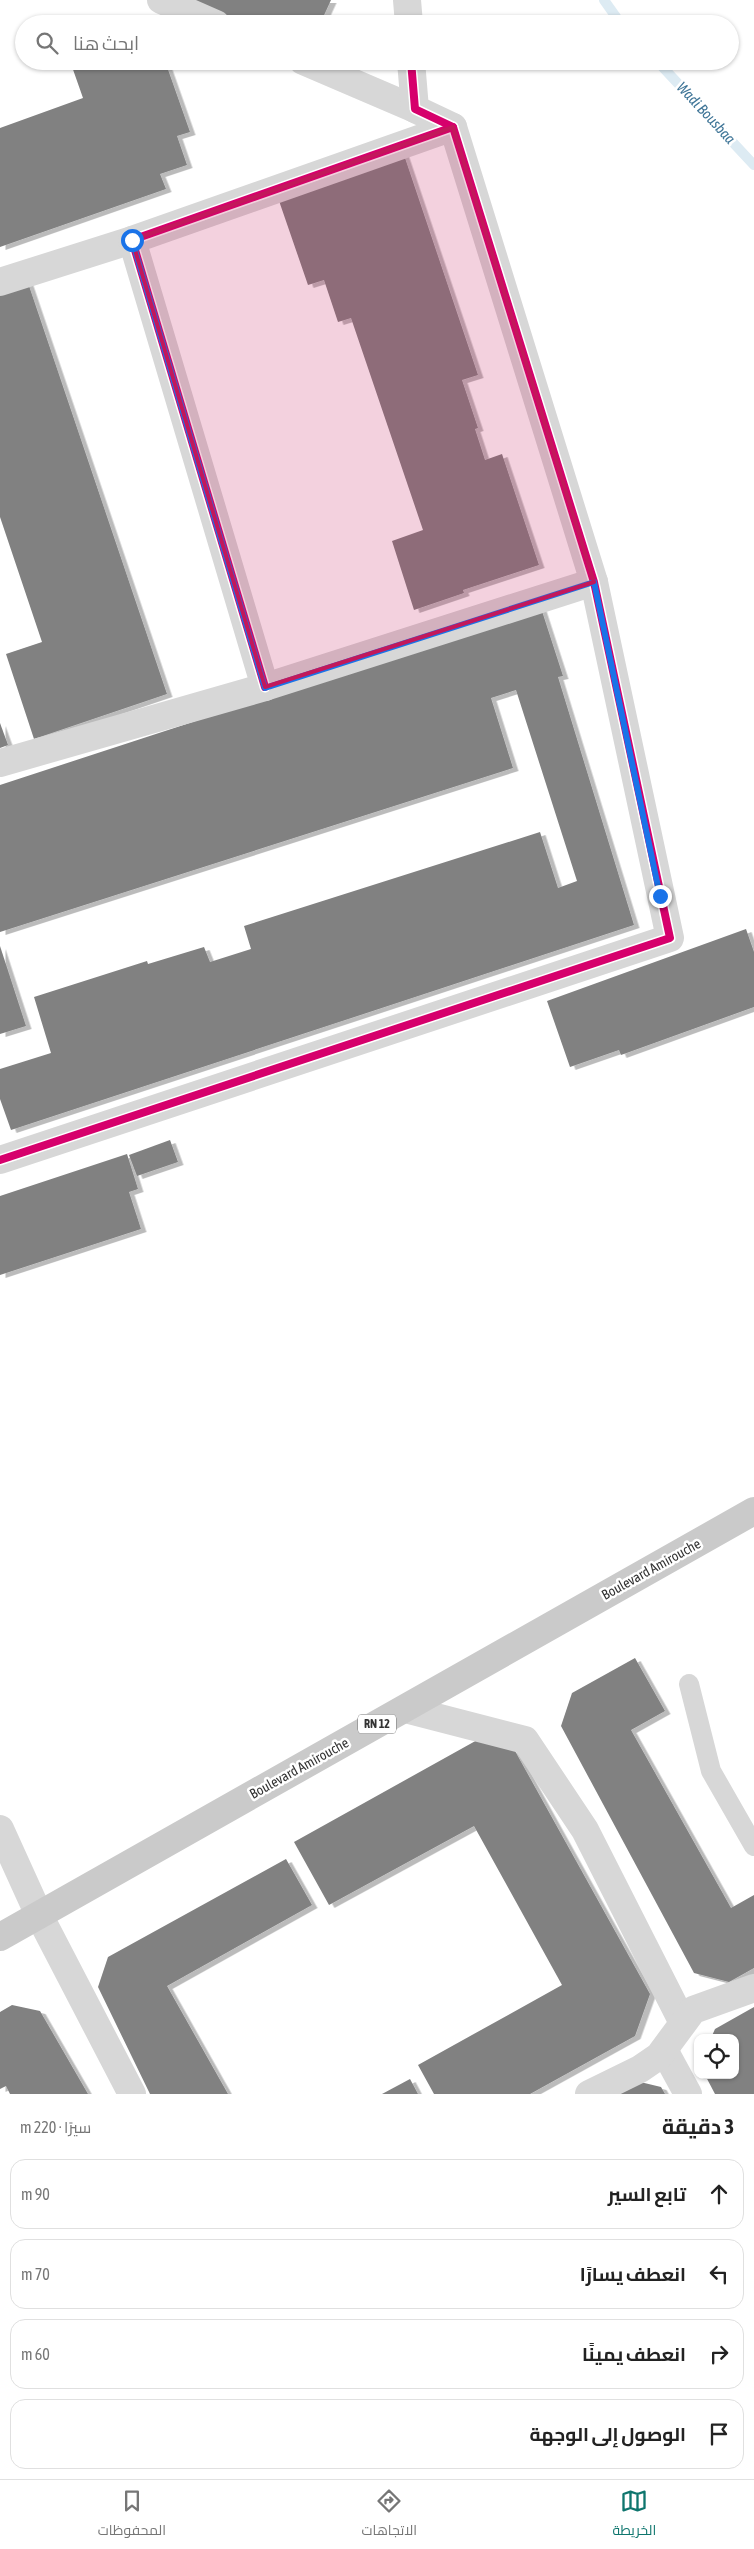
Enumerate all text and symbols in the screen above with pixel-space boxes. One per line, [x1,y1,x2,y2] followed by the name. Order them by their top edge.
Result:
[15,15,739,70] search box
[33,29,61,57] icon: search
[73,32,139,54] text: ابحث هنا
[674,78,739,147] water label: Wadi Bousbaa
[121,229,144,252] route start
[649,885,672,908] route end
[599,1535,703,1603] street label: Boulevard Amirouche
[358,1715,396,1734] road number: RN 12
[247,1734,351,1802] street label: Boulevard Amirouche
[694,2034,739,2079] map controls
[694,2034,739,2079] button: locate
[662,2114,734,2138] text: 3 دقيقة
[20,2118,91,2136] text: سيرًا · 220 m
[705,2180,733,2208] icon: ahead
[608,2183,686,2205] text: تابع السير
[21,2185,50,2203] text: 90 m
[705,2260,733,2288] icon: left
[580,2263,686,2285] text: انعطف يسارًا
[21,2265,50,2283] text: 70 m
[705,2340,733,2368] icon: right
[582,2343,686,2365] text: انعطف يمينًا
[21,2345,50,2363] text: 60 m
[705,2420,733,2448] icon: arrive
[529,2423,686,2445] text: الوصول إلى الوجهة
[98,2487,166,2543] tab: المحفوظات
[362,2487,417,2543] tab: الاتجاهات
[613,2487,656,2543] tab: الخريطة

